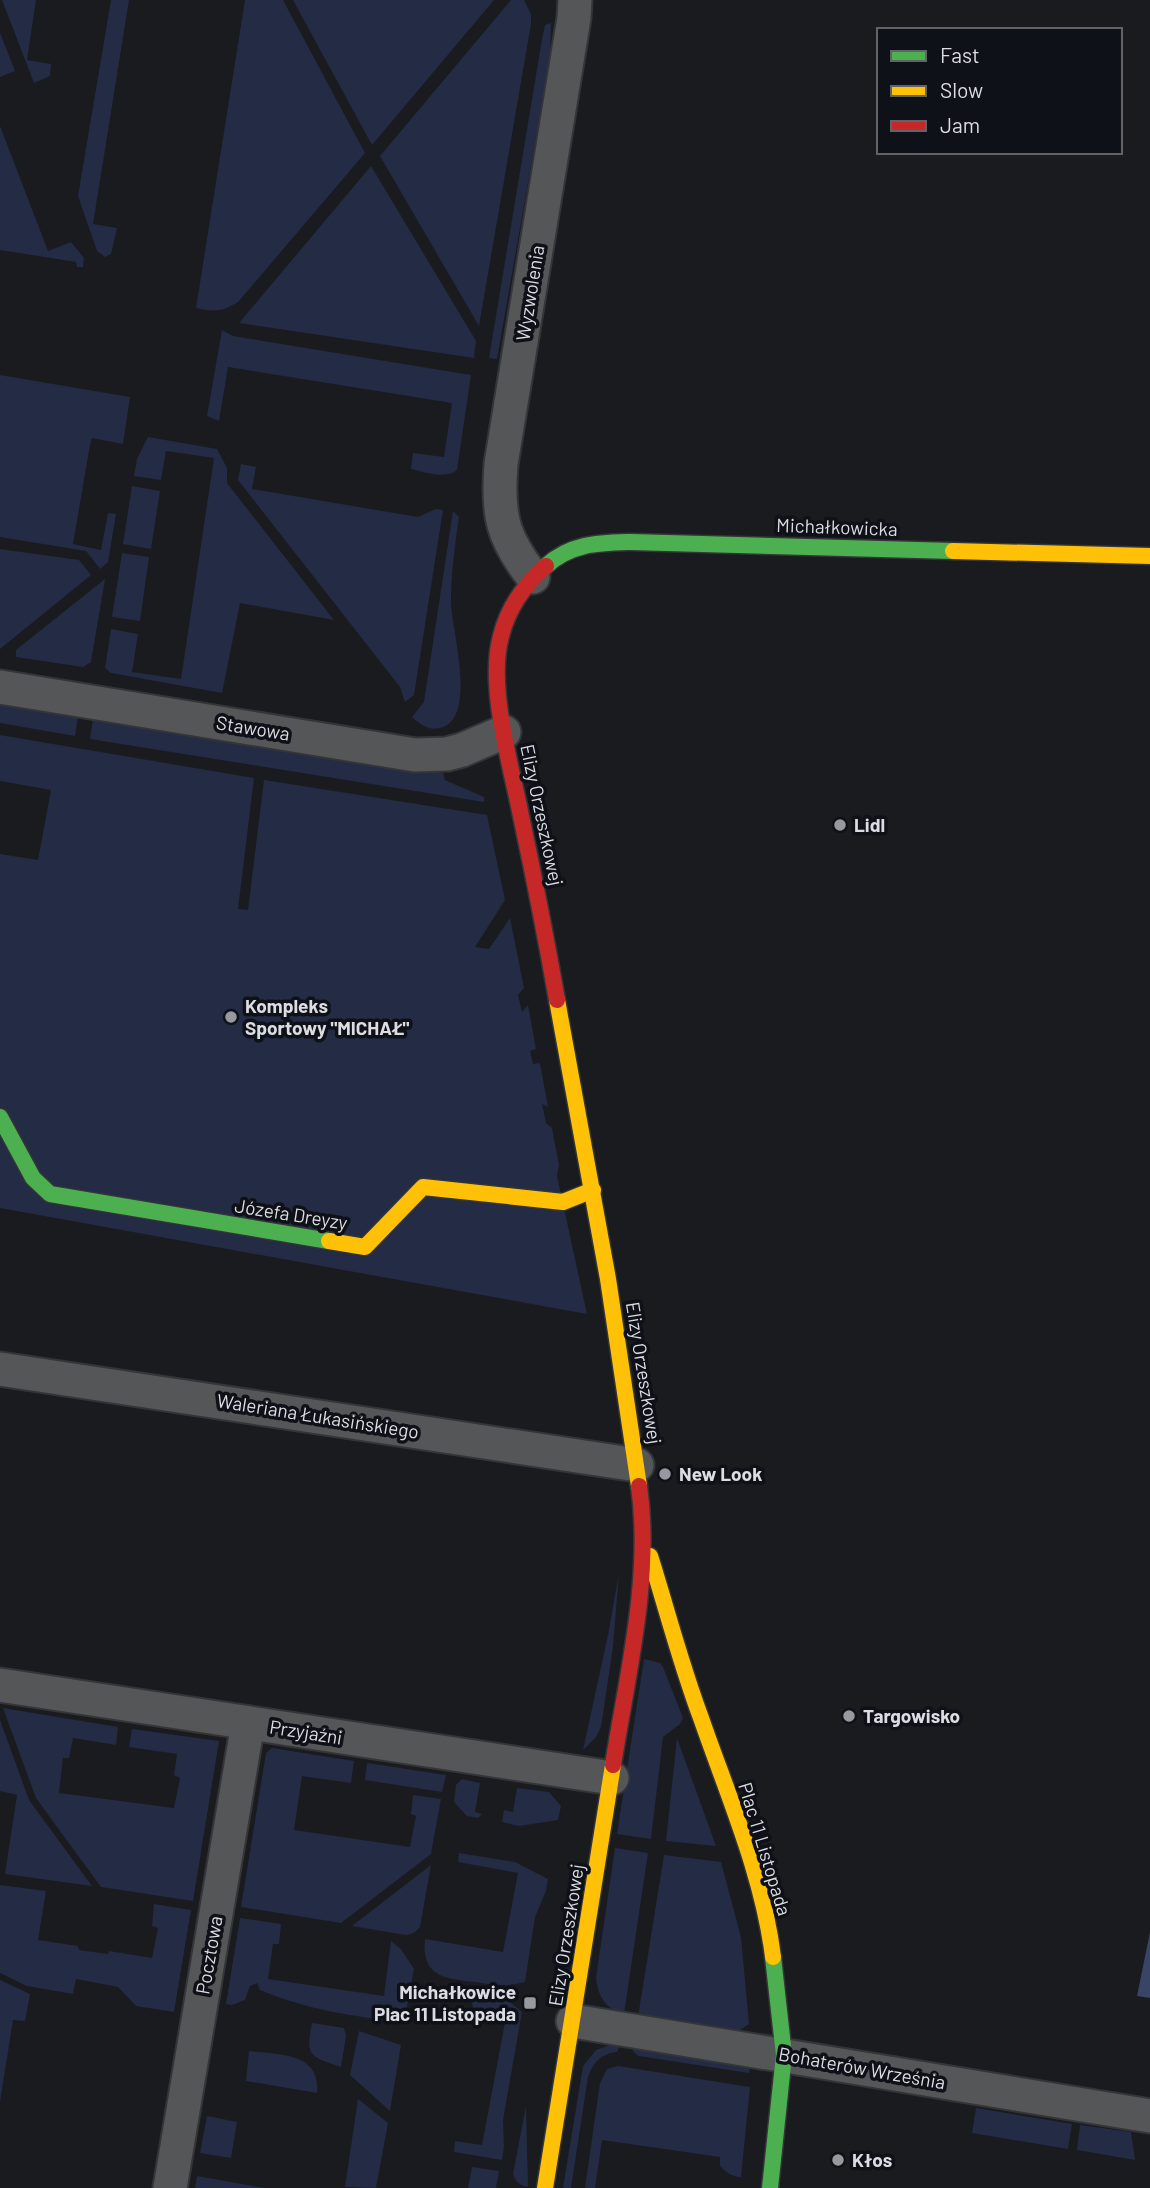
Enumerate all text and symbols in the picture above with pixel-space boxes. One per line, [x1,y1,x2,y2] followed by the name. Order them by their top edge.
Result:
[877,28,1122,154] legend
[940,42,980,67] text: Fast
[940,77,983,102] text: Slow
[940,112,980,137] text: Jam
[511,243,548,343] street label: Wyzwolenia
[776,513,898,540] street label: Michałkowicka
[215,710,292,745] street label: Stawowa
[516,742,569,888] street label: Elizy Orzeszkowej
[854,813,885,836] place label: Lidl
[832,817,848,833] marker: Lidl
[245,994,409,1039] place label: Kompleks Sportowy "MICHAŁ"
[223,1009,239,1025] marker: Kompleks Sportowy "MICHAŁ"
[233,1193,349,1234] street label: Józefa Dreyzy
[622,1300,667,1446] street label: Elizy Orzeszkowej
[215,1388,421,1443] street label: Waleriana Łukasińskiego
[679,1462,762,1485] place label: New Look
[657,1466,673,1482] marker: New Look
[863,1704,960,1727] place label: Targowisko
[841,1708,857,1724] marker: Targowisko
[268,1714,344,1749] street label: Przyjaźni
[734,1779,797,1918] street label: Plac 11 Listopada
[543,1862,588,2008] street label: Elizy Orzeszkowej
[190,1914,227,1996] street label: Pocztowa
[374,1980,516,2025] place label: Michałkowice Plac 11 Listopada
[522,1995,538,2011] marker: Michałkowice Plac 11 Listopada
[777,2042,947,2093] street label: Bohaterów Września
[852,2148,892,2171] place label: Kłos
[830,2152,846,2168] marker: Kłos

